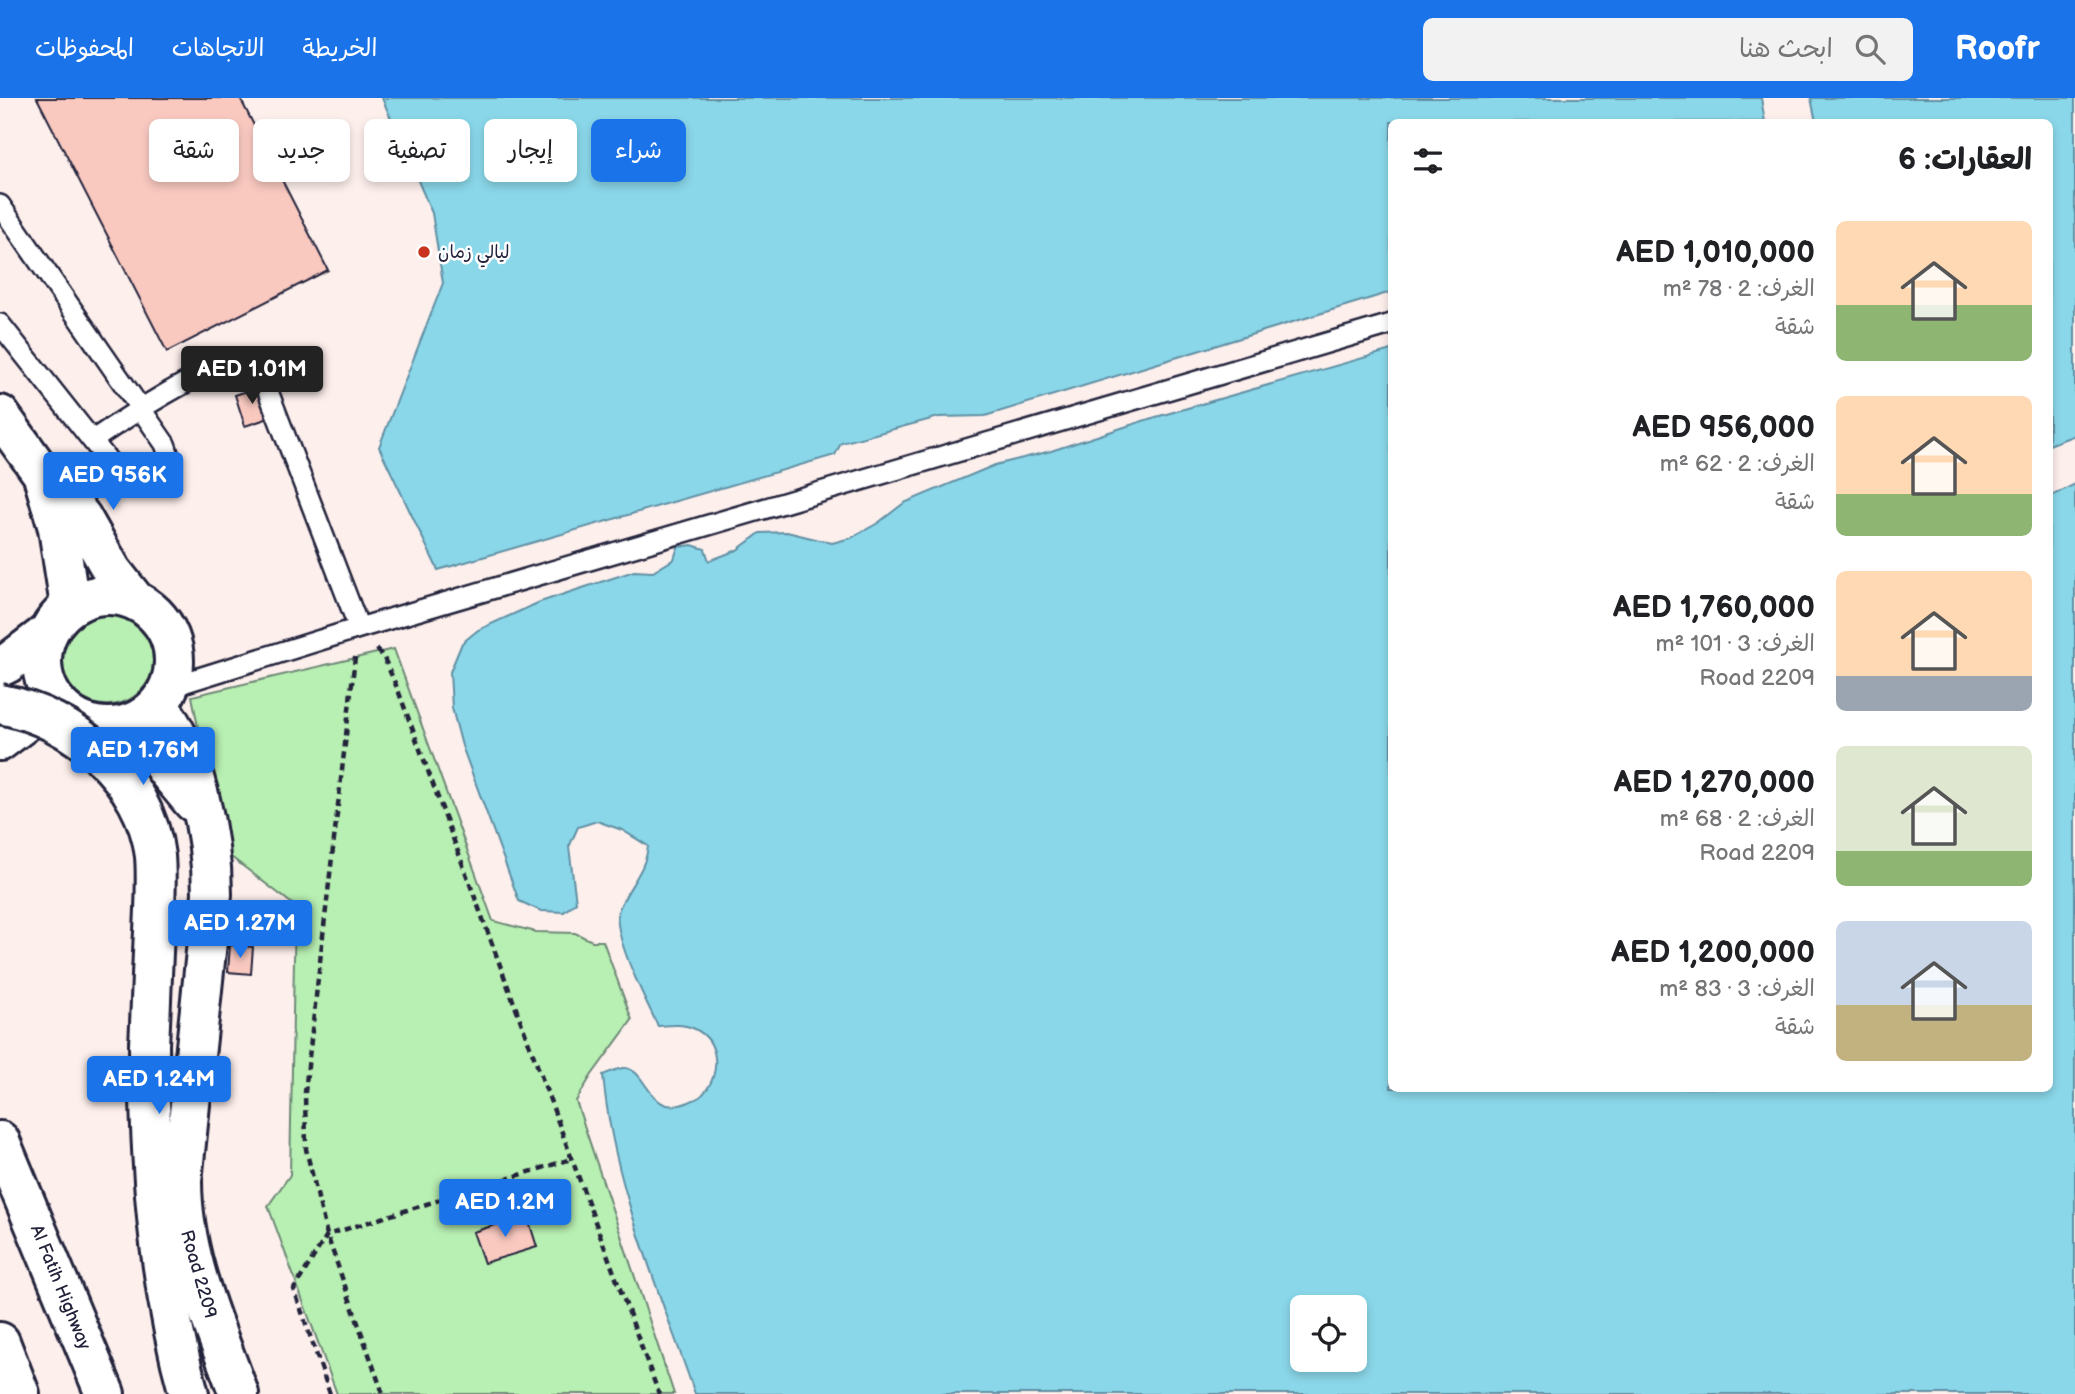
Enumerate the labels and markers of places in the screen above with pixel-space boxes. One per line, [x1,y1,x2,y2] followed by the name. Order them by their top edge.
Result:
[438,242,509,268] place label: ليالي زمان
[416,244,432,260] marker: ليالي زمان
[172,346,332,406] pin: AED 1.01M
[41,452,185,512] pin: AED 956K
[63,728,223,787] pin: AED 1.76M
[160,900,320,960] pin: AED 1.27M
[79,1056,239,1116] pin: AED 1.24M
[433,1180,577,1239] pin: AED 1.2M

